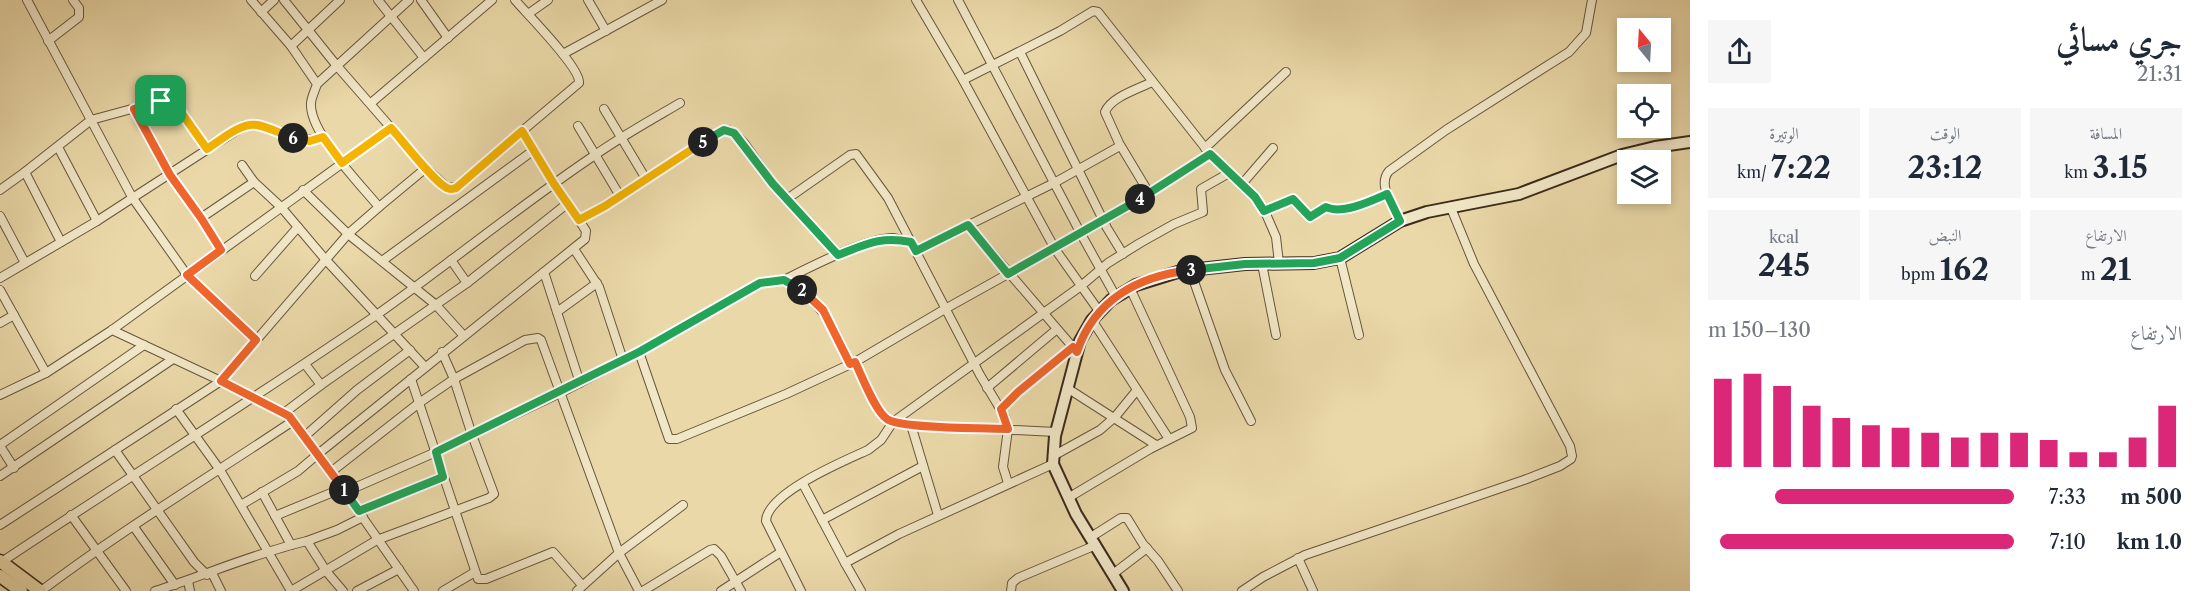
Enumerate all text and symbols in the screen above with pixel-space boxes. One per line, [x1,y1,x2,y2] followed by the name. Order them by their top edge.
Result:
[1617,18,1671,72] north arrow
[1617,18,1671,204] map controls
[2056,19,2182,60] text: جري مسائي
[1708,20,1771,83] button: share
[2137,62,2182,86] text: 21:31
[135,75,186,126] pin
[144,84,177,117] icon: arrive
[1617,84,1671,138] button: locate
[278,123,308,153] pin: 6
[1769,123,1799,143] text: الوتيرة
[1930,123,1960,143] text: الوقت
[2090,123,2122,143] text: المسافة
[688,127,718,157] pin: 5
[288,128,298,148] text: 6
[699,132,707,152] text: 5
[1771,149,1831,186] text: 7:22
[1908,149,1982,186] text: 23:12
[2093,149,2148,186] text: 3.15
[1617,150,1671,204] button: layers
[1737,162,1771,182] text: /km
[2064,162,2093,182] text: km
[1125,184,1155,214] pin: 4
[1135,189,1145,209] text: 4
[1929,225,1961,245] text: النبض
[2085,225,2127,245] text: الارتفاع
[1769,227,1799,247] text: kcal
[1758,247,1810,284] text: 245
[1940,251,1989,288] text: 162
[2100,251,2131,288] text: 21
[1176,255,1206,285] pin: 3
[1186,260,1196,280] text: 3
[1901,264,1940,284] text: bpm
[2081,264,2100,284] text: m
[787,275,817,305] pin: 2
[797,280,807,300] text: 2
[1708,318,1811,342] text: 130–150 m
[2130,321,2182,345] text: الارتفاع
[329,475,359,505] pin: 1
[340,480,348,500] text: 1
[2049,485,2086,509] text: 7:33
[2121,485,2182,509] text: 500 m
[2049,530,2086,554] text: 7:10
[2117,530,2182,554] text: 1.0 km

